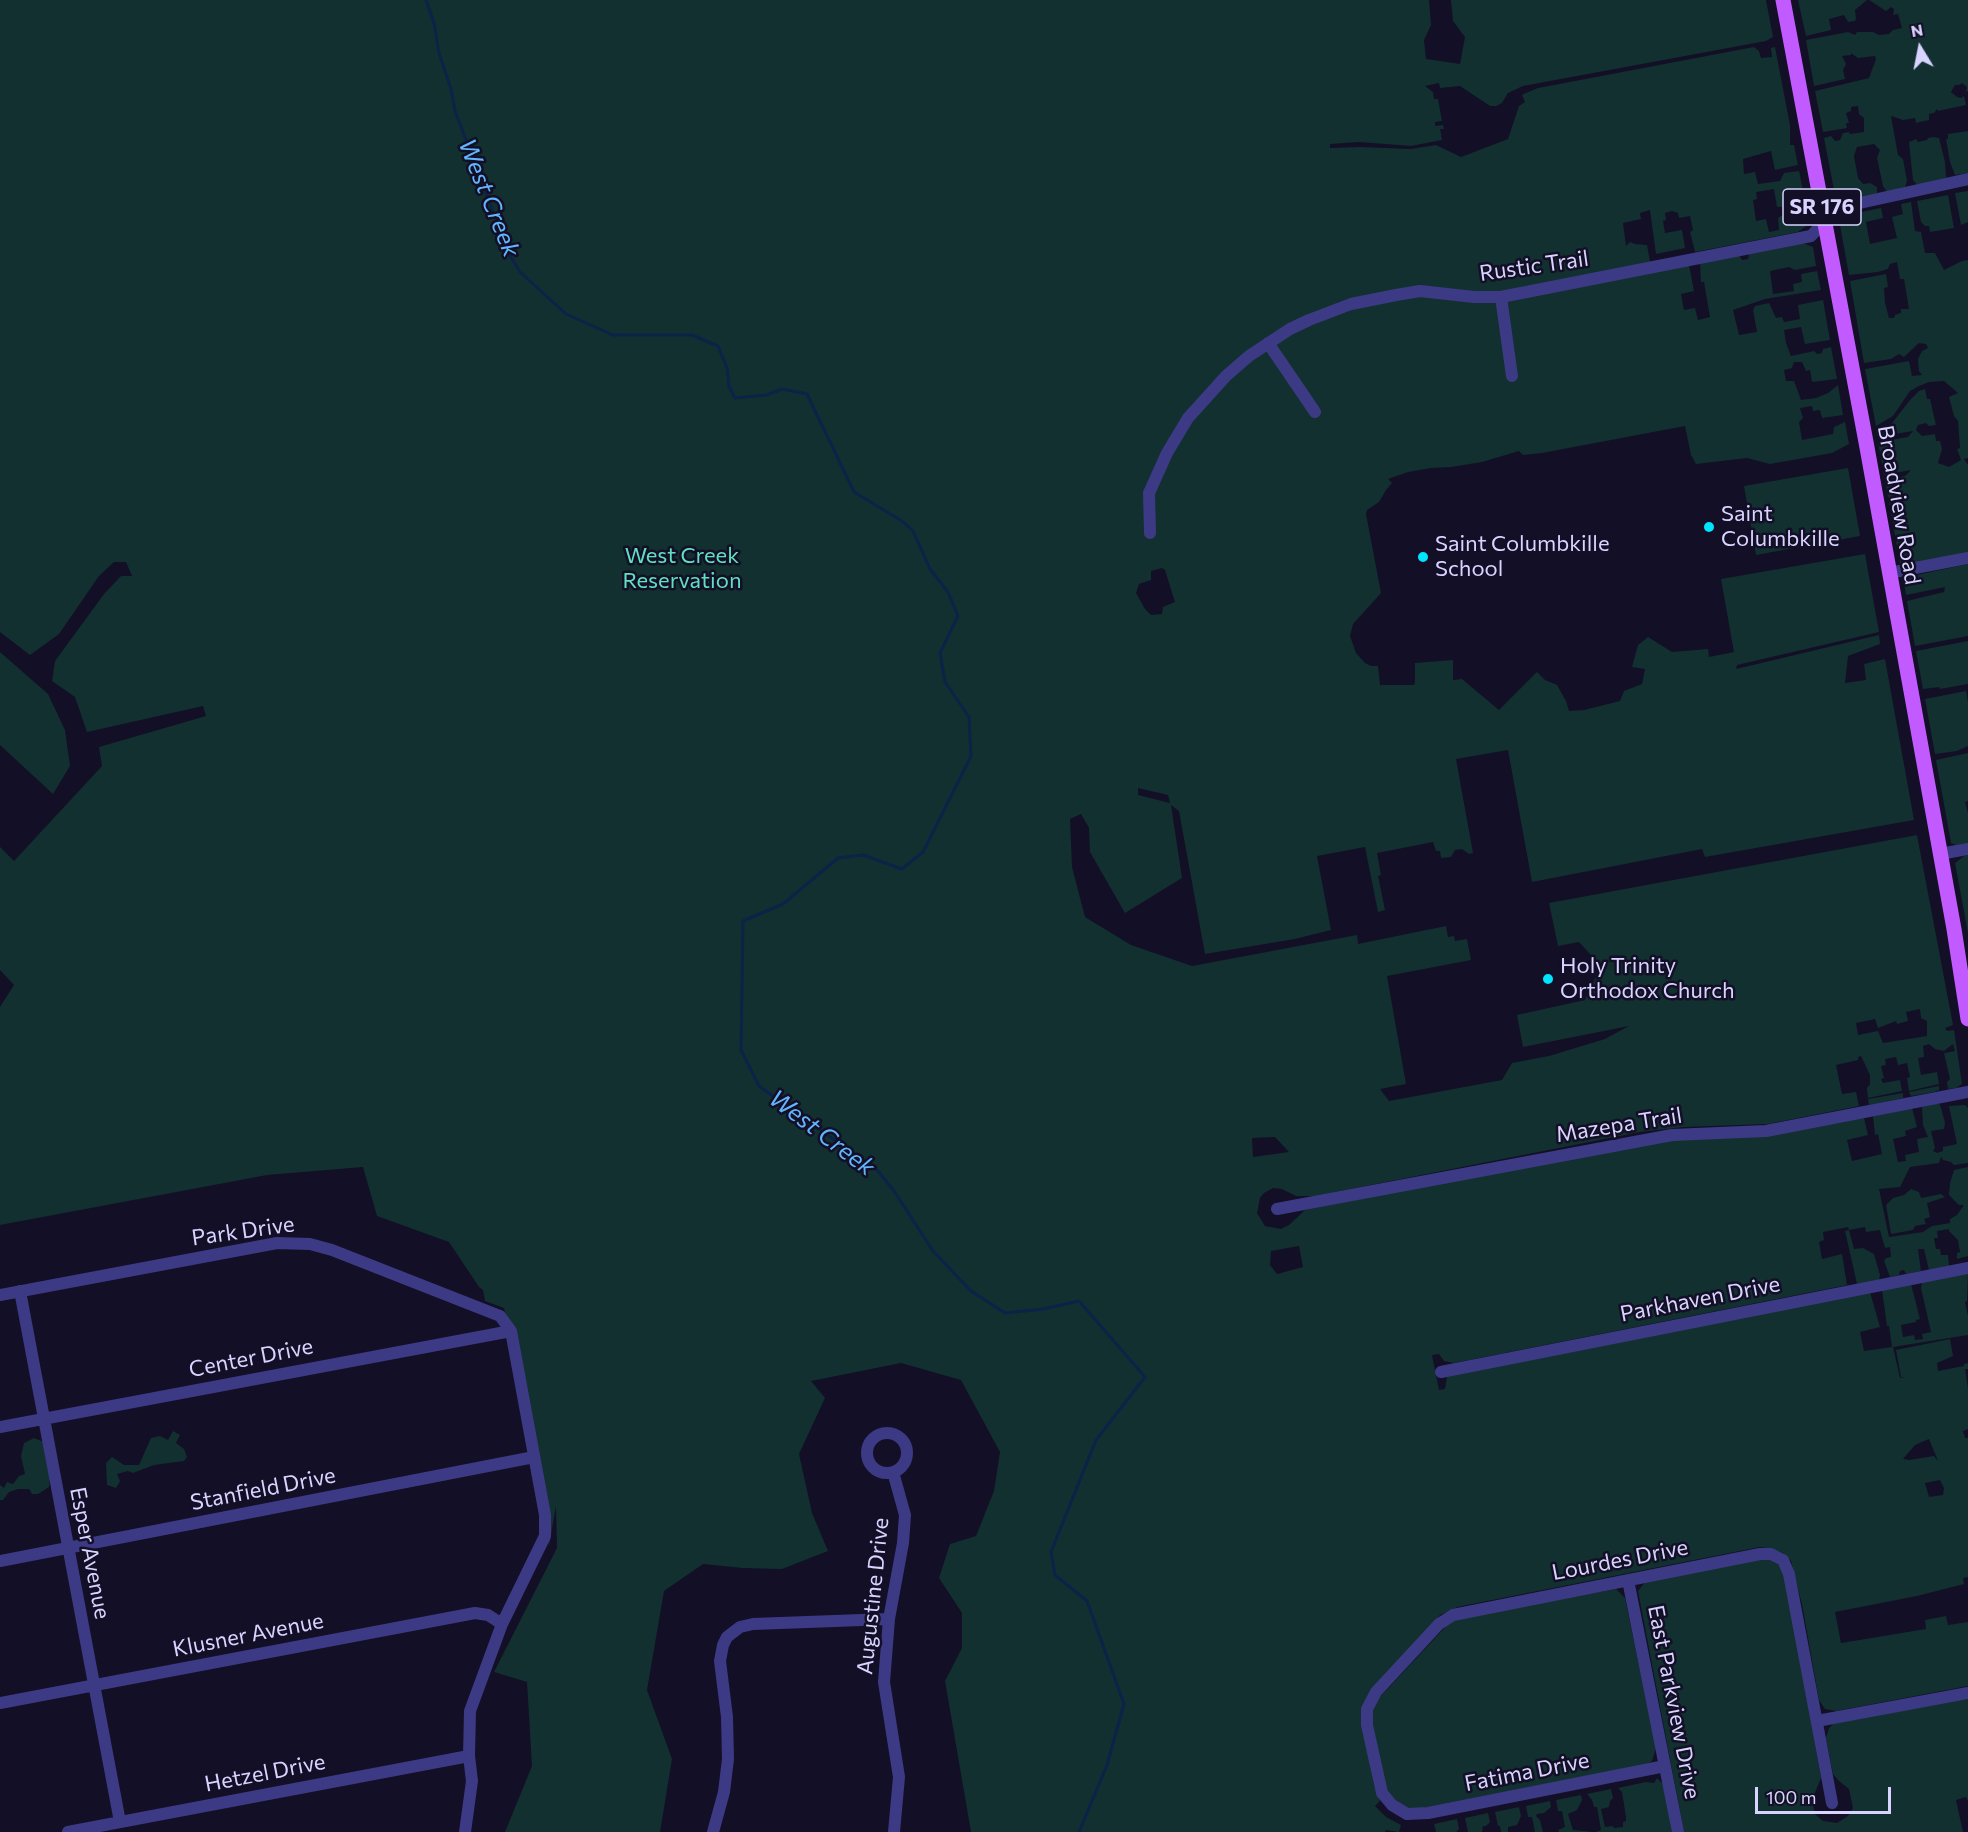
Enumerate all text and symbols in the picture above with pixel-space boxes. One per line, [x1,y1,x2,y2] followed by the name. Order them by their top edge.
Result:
[1890,18,1950,78] north arrow
[1909,19,1924,40] text: N
[452,135,526,261] water label: West Creek
[1783,189,1861,225] road number: SR 176
[1478,245,1590,287] street label: Rustic Trail
[1872,423,1926,587] street label: Broadview Road
[1721,501,1840,552] place label: Saint Columbkille
[1702,520,1716,534] marker: Saint Columbkille
[1435,531,1610,582] place label: Saint Columbkille School
[622,543,742,594] park label: West Creek Reservation
[1416,550,1430,564] marker: Saint Columbkille School
[1560,953,1735,1004] place label: Holy Trinity Orthodox Church
[1541,972,1555,986] marker: Holy Trinity Orthodox Church
[763,1084,881,1182] water label: West Creek
[1554,1102,1684,1148] street label: Mazepa Trail
[190,1211,296,1251] street label: Park Drive
[1618,1271,1782,1327] street label: Parkhaven Drive
[187,1333,315,1383] street label: Center Drive
[188,1462,338,1516] street label: Stanfield Drive
[64,1485,116,1621] street label: Esper Avenue
[852,1516,894,1676] street label: Augustine Drive
[1550,1534,1690,1586] street label: Lourdes Drive
[1642,1603,1706,1801] street label: East Parkview Drive
[170,1607,326,1663] street label: Klusner Avenue
[1462,1747,1592,1797] street label: Fatima Drive
[202,1748,328,1798] street label: Hetzel Drive
[1758,1775,1894,1813] scale bar
[1766,1786,1816,1808] text: 100 m

